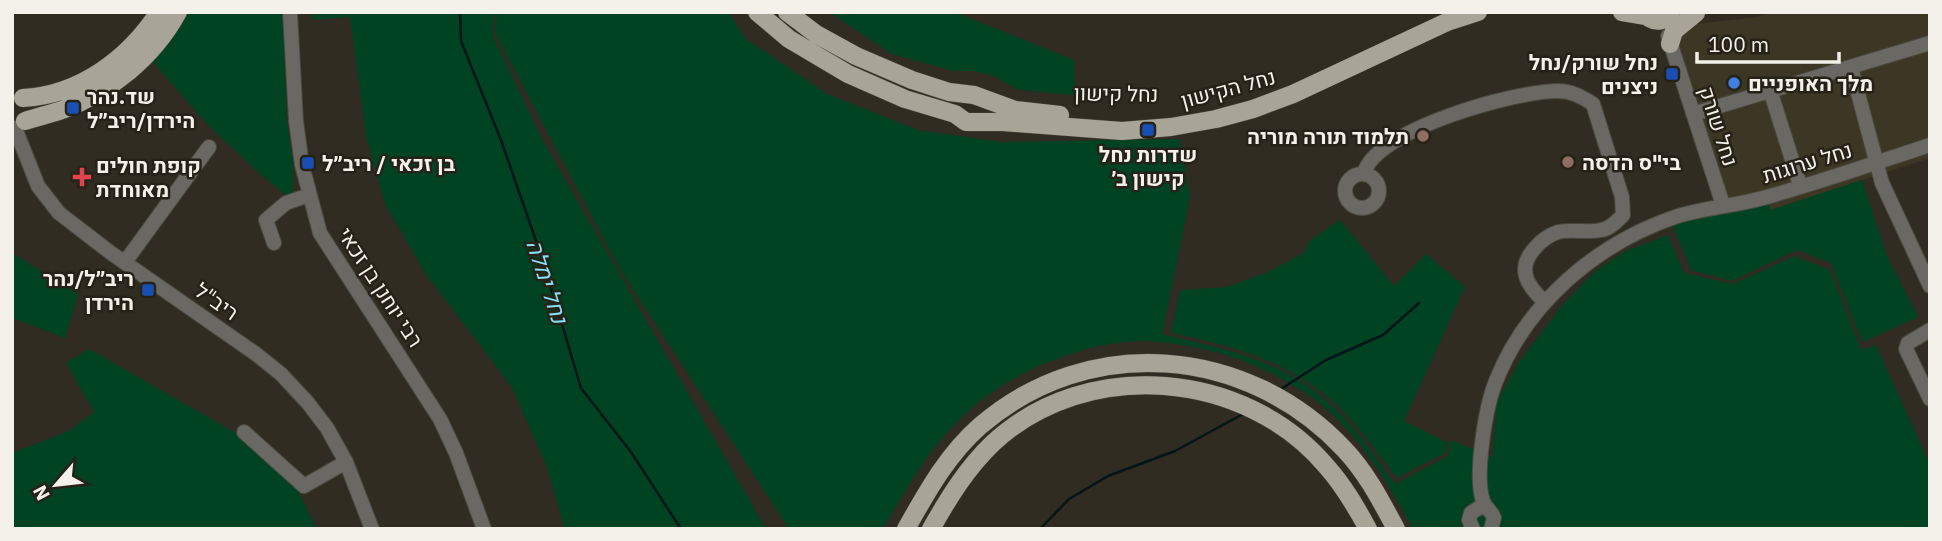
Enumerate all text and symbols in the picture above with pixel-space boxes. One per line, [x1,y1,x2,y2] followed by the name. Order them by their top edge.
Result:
[1697,21,1839,65] scale bar
[1708,30,1769,58] text: 100 m
[1529,48,1658,100] place label: נחל שורק/נחל ניצנים
[1178,62,1278,114] street label: נחל הקישון
[1664,66,1680,82] marker: נחל שורק/נחל ניצנים
[1748,69,1873,97] place label: מלך האופניים
[1726,75,1742,91] marker: מלך האופניים
[1074,78,1158,108] street label: נחל קישון
[87,82,195,134] place label: שד.נהר הירדן/ריב״ל
[1693,83,1745,169] street label: נחל שורק
[65,100,81,116] marker: שד.נהר הירדן/ריב״ל
[1140,122,1156,138] marker: שדרות נחל קישון ב׳
[1247,122,1409,150] place label: תלמוד תורה מוריה
[1415,128,1431,144] marker: תלמוד תורה מוריה
[1759,135,1855,189] street label: נחל ערוגות
[1099,140,1197,192] place label: שדרות נחל קישון ב׳
[1582,148,1681,176] place label: בי"ס הדסה
[322,149,456,177] place label: בן זכאי / ריב״ל
[96,151,201,203] place label: קופת חולים מאוחדת
[1560,154,1576,170] marker: בי"ס הדסה
[300,155,316,171] marker: בן זכאי / ריב״ל
[74,169,90,185] marker: קופת חולים מאוחדת
[332,222,430,352] street label: רבי יוחנן בן זכאי
[520,235,576,328] water label: נחל ימלה
[43,264,134,316] place label: ריב״ל/נהר הירדן
[190,276,244,326] street label: ריב"ל
[140,282,156,298] marker: ריב״ל/נהר הירדן
[21,450,91,520] north arrow
[27,481,55,505] text: N

